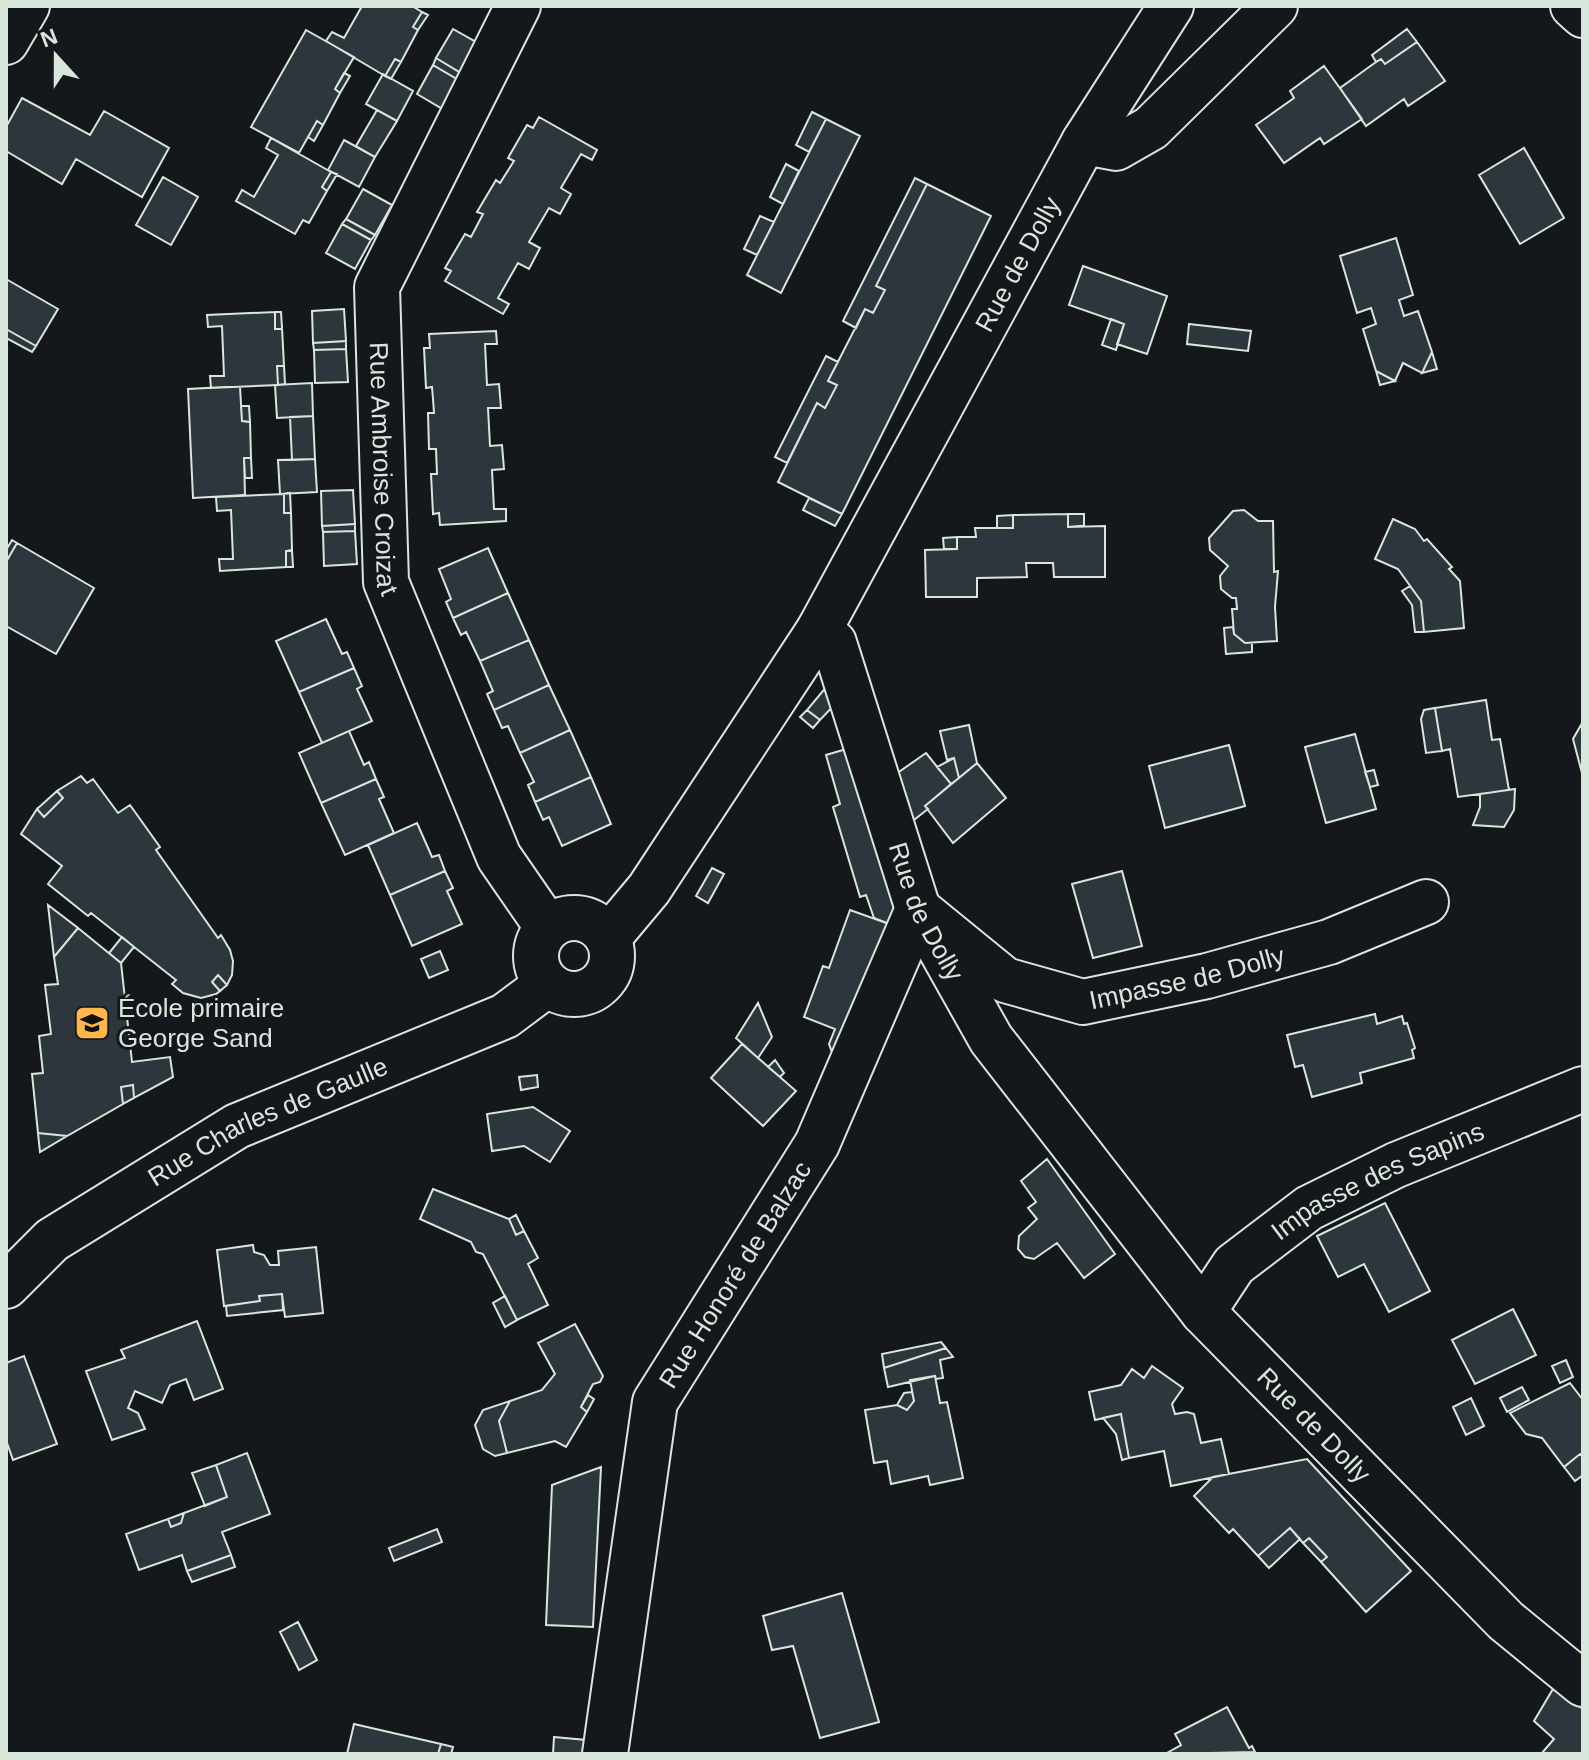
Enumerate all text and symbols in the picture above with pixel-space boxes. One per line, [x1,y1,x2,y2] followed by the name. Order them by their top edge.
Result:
[16,16,96,96] north arrow
[37,23,61,52] text: N
[969,192,1066,337] street label: Rue de Dolly
[364,342,405,600] street label: Rue Ambroise Croizat
[883,838,970,986] street label: Rue de Dolly
[1087,940,1288,1015] street label: Impasse de Dolly
[118,993,284,1053] place label: École primaire George Sand
[73,1004,111,1042] school or university icon: École primaire George Sand
[142,1051,392,1192] street label: Rue Charles de Gaulle
[1265,1116,1488,1246] street label: Impasse des Sapins
[653,1156,817,1393] street label: Rue Honoré de Balzac
[1251,1361,1377,1489] street label: Rue de Dolly

